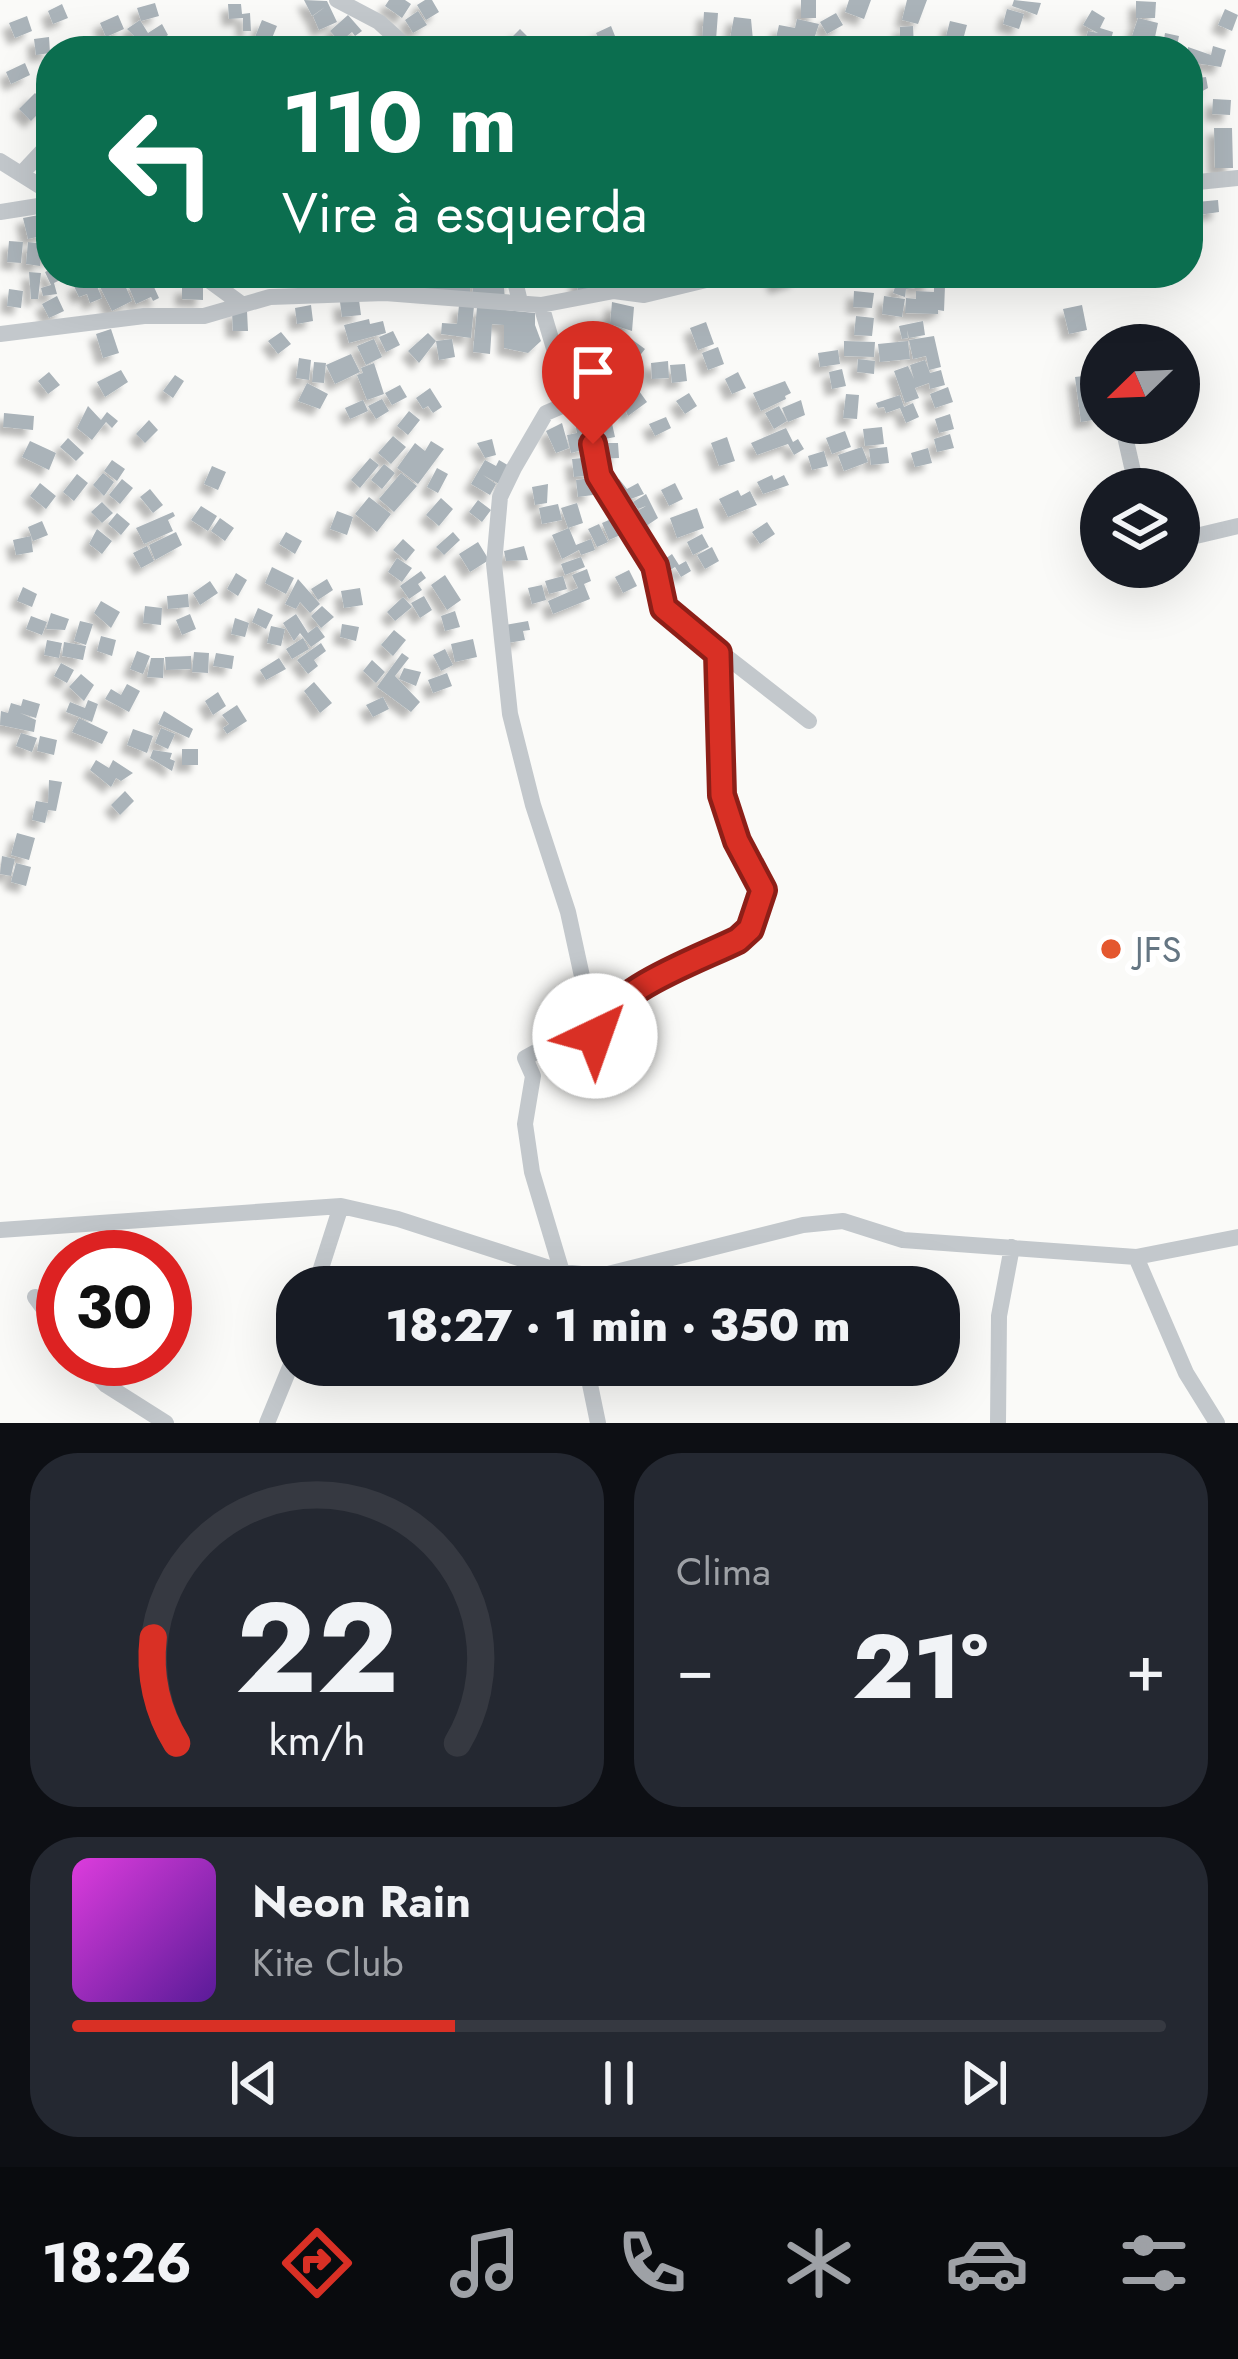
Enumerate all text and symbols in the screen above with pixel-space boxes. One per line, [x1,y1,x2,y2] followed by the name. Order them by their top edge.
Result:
[282,62,517,184] text: 110 m
[84,84,240,240] icon: left
[282,174,648,252] text: Vire à esquerda
[542,321,644,444] pin
[1080,324,1200,444] north arrow
[1080,324,1200,588] map controls
[560,339,626,405] icon: arrive
[1080,468,1200,588] button: layers
[1131,923,1181,975] place label: JFS
[1098,936,1124,962] marker: JFS
[532,973,658,1099] position arrow
[36,1230,192,1386] speed limit sign: 30
[386,1293,850,1358] text: 18:27 · 1 min · 350 m
[676,1543,771,1600] text: Clima
[235,1558,399,1739] text: 22
[852,1602,988,1732] text: 21°
[676,1620,715,1716] text: −
[1125,1620,1166,1716] text: +
[269,1709,365,1771] text: km/h
[252,1869,471,1934] text: Neon Rain
[252,1934,404,1991] text: Kite Club
[221,2050,287,2116] icon: previous
[586,2050,652,2116] icon: pause
[951,2050,1017,2116] icon: next
[275,2221,359,2305] icon: directions
[443,2221,527,2305] icon: music
[610,2221,694,2305] icon: phone
[777,2221,861,2305] icon: climate
[945,2221,1029,2305] icon: car
[1112,2221,1196,2305] icon: filters
[42,2224,192,2302] text: 18:26

